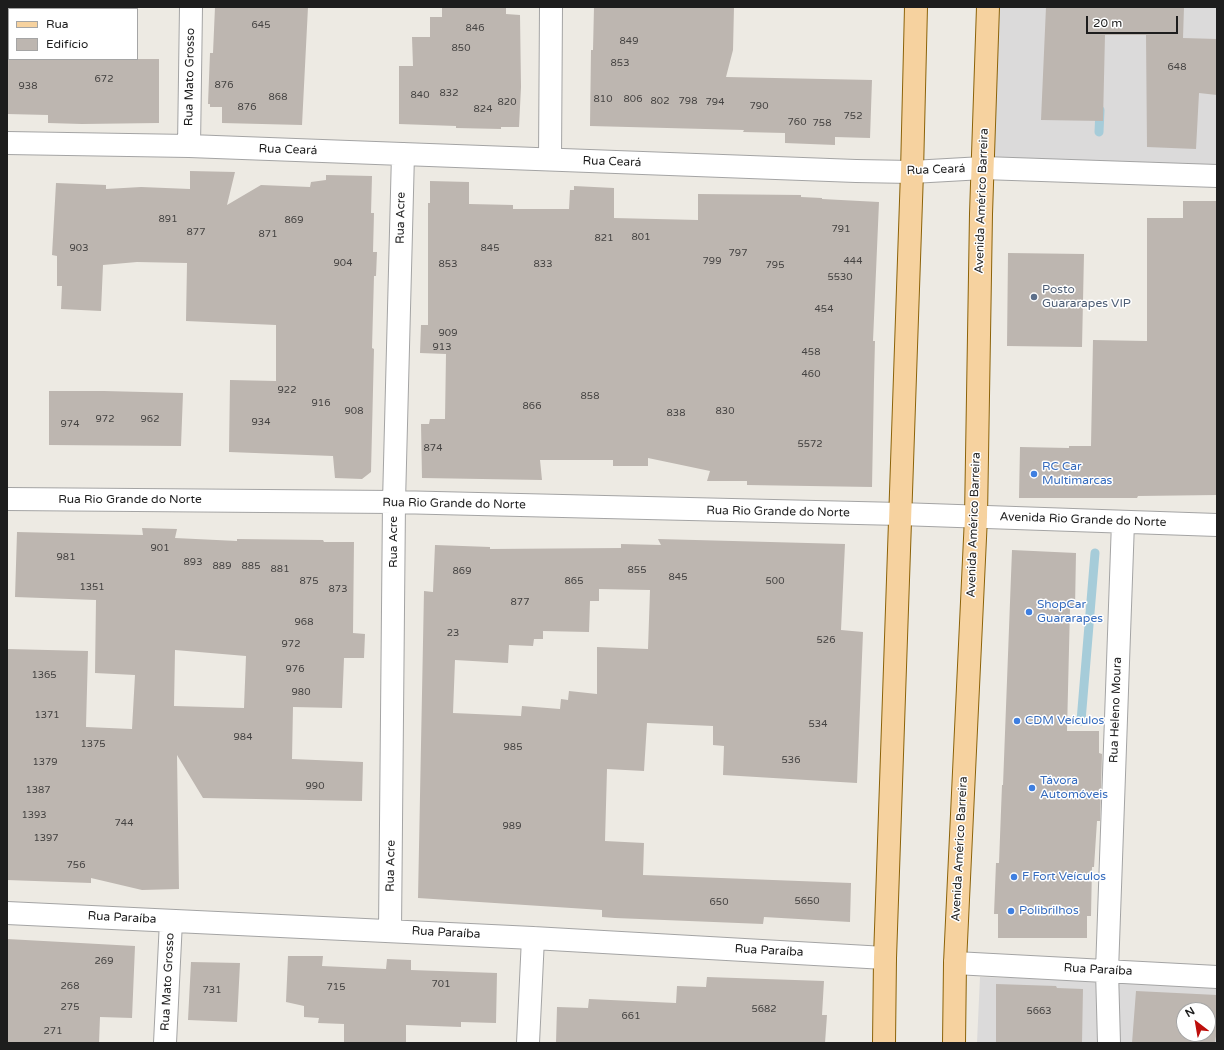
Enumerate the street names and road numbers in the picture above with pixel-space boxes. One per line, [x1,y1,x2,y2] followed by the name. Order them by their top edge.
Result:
[182,28,198,126] street label: Rua Mato Grosso
[972,128,992,274] street label: Avenida Américo Barreira
[258,142,318,158] street label: Rua Ceará
[582,154,642,170] street label: Rua Ceará
[906,162,966,178] street label: Rua Ceará
[393,192,409,244] street label: Rua Acre
[964,452,984,598] street label: Avenida Américo Barreira
[58,493,202,507] street label: Rua Rio Grande do Norte
[382,496,526,512] street label: Rua Rio Grande do Norte
[706,504,850,520] street label: Rua Rio Grande do Norte
[999,510,1167,530] street label: Avenida Rio Grande do Norte
[387,516,401,568] street label: Rua Acre
[1107,657,1125,763] street label: Rua Heleno Moura
[949,776,971,922] street label: Avenida Américo Barreira
[383,840,399,892] street label: Rua Acre
[87,909,157,927] street label: Rua Paraíba
[411,924,481,942] street label: Rua Paraíba
[158,932,178,1032] street label: Rua Mato Grosso
[734,942,804,960] street label: Rua Paraíba
[1063,961,1133,979] street label: Rua Paraíba

